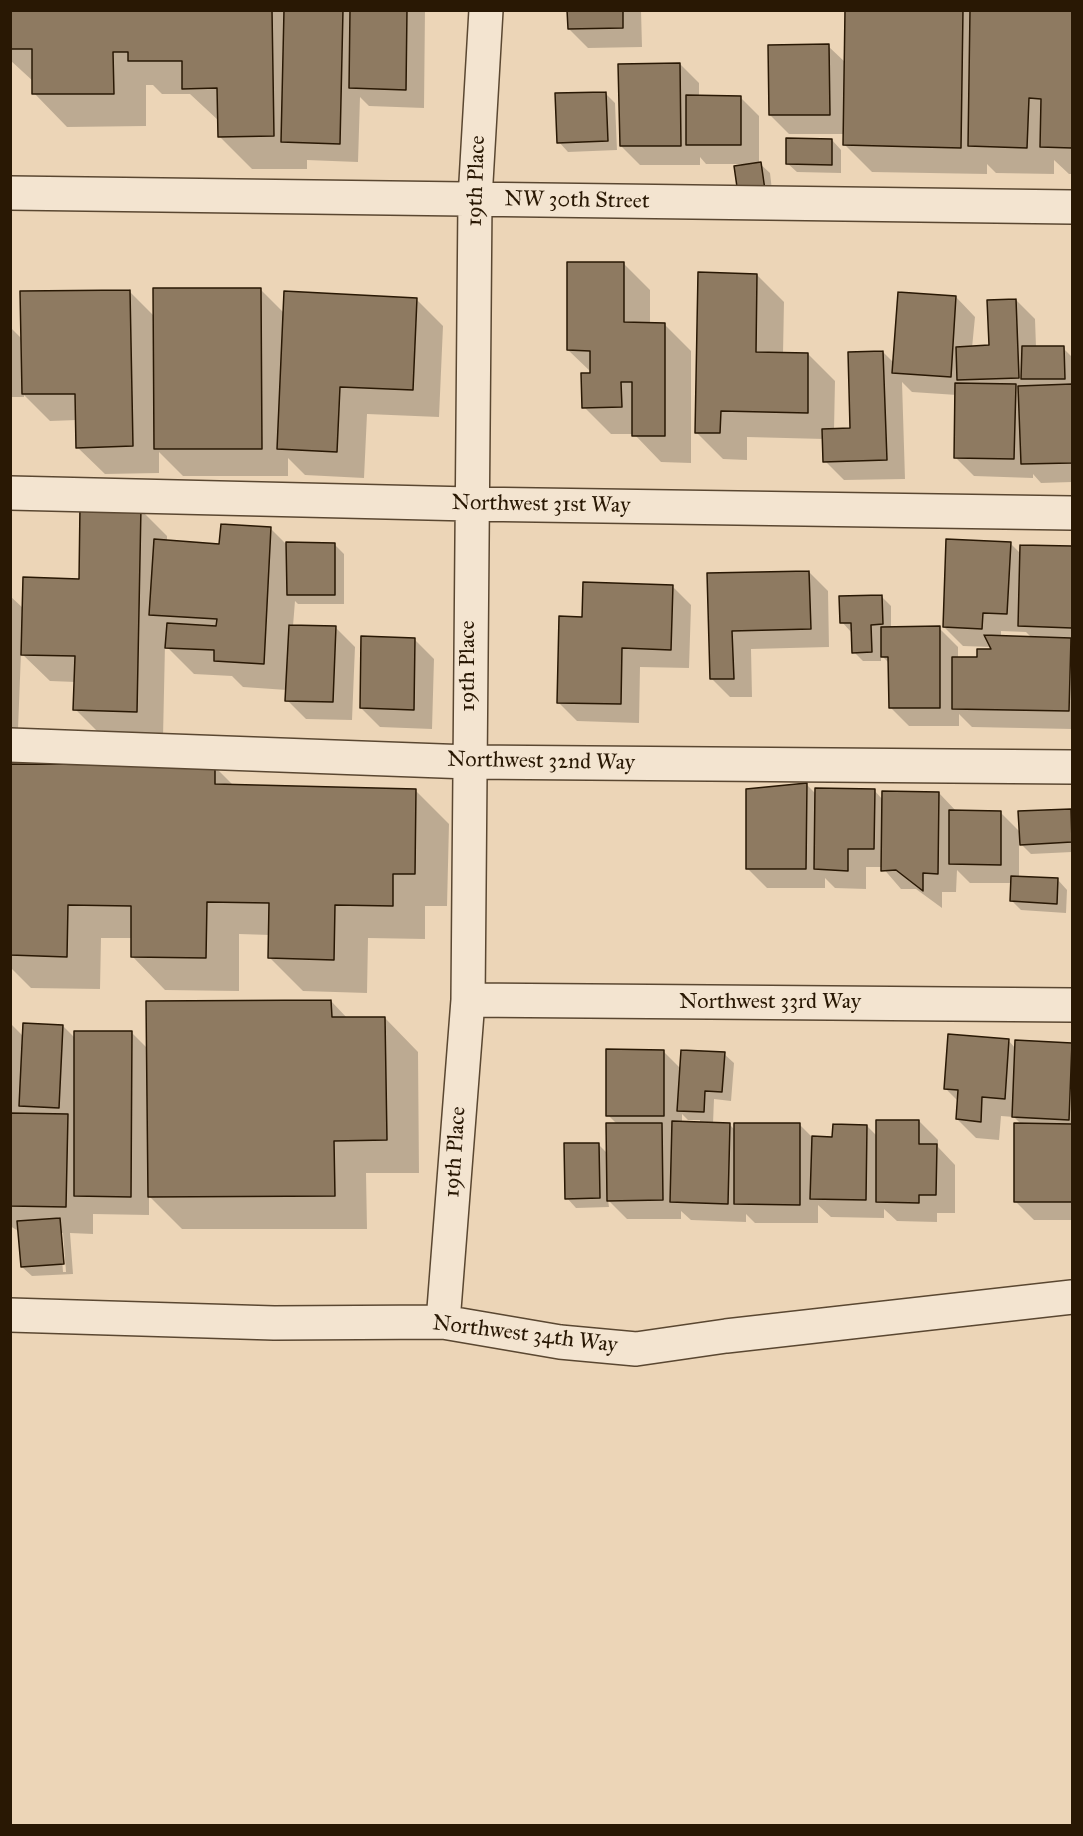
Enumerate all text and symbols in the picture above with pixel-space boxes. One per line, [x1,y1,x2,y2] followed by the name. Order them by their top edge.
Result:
[462,135,492,227] street label: 19th Place
[504,187,650,215] street label: NW 30th Street
[451,490,631,520] street label: Northwest 31st Way
[456,620,482,712] street label: 19th Place
[447,747,635,777] street label: Northwest 32nd Way
[679,990,861,1016] street label: Northwest 33rd Way
[440,1106,472,1198] street label: 19th Place
[431,1311,619,1359] street label: Northwest 34th Way

